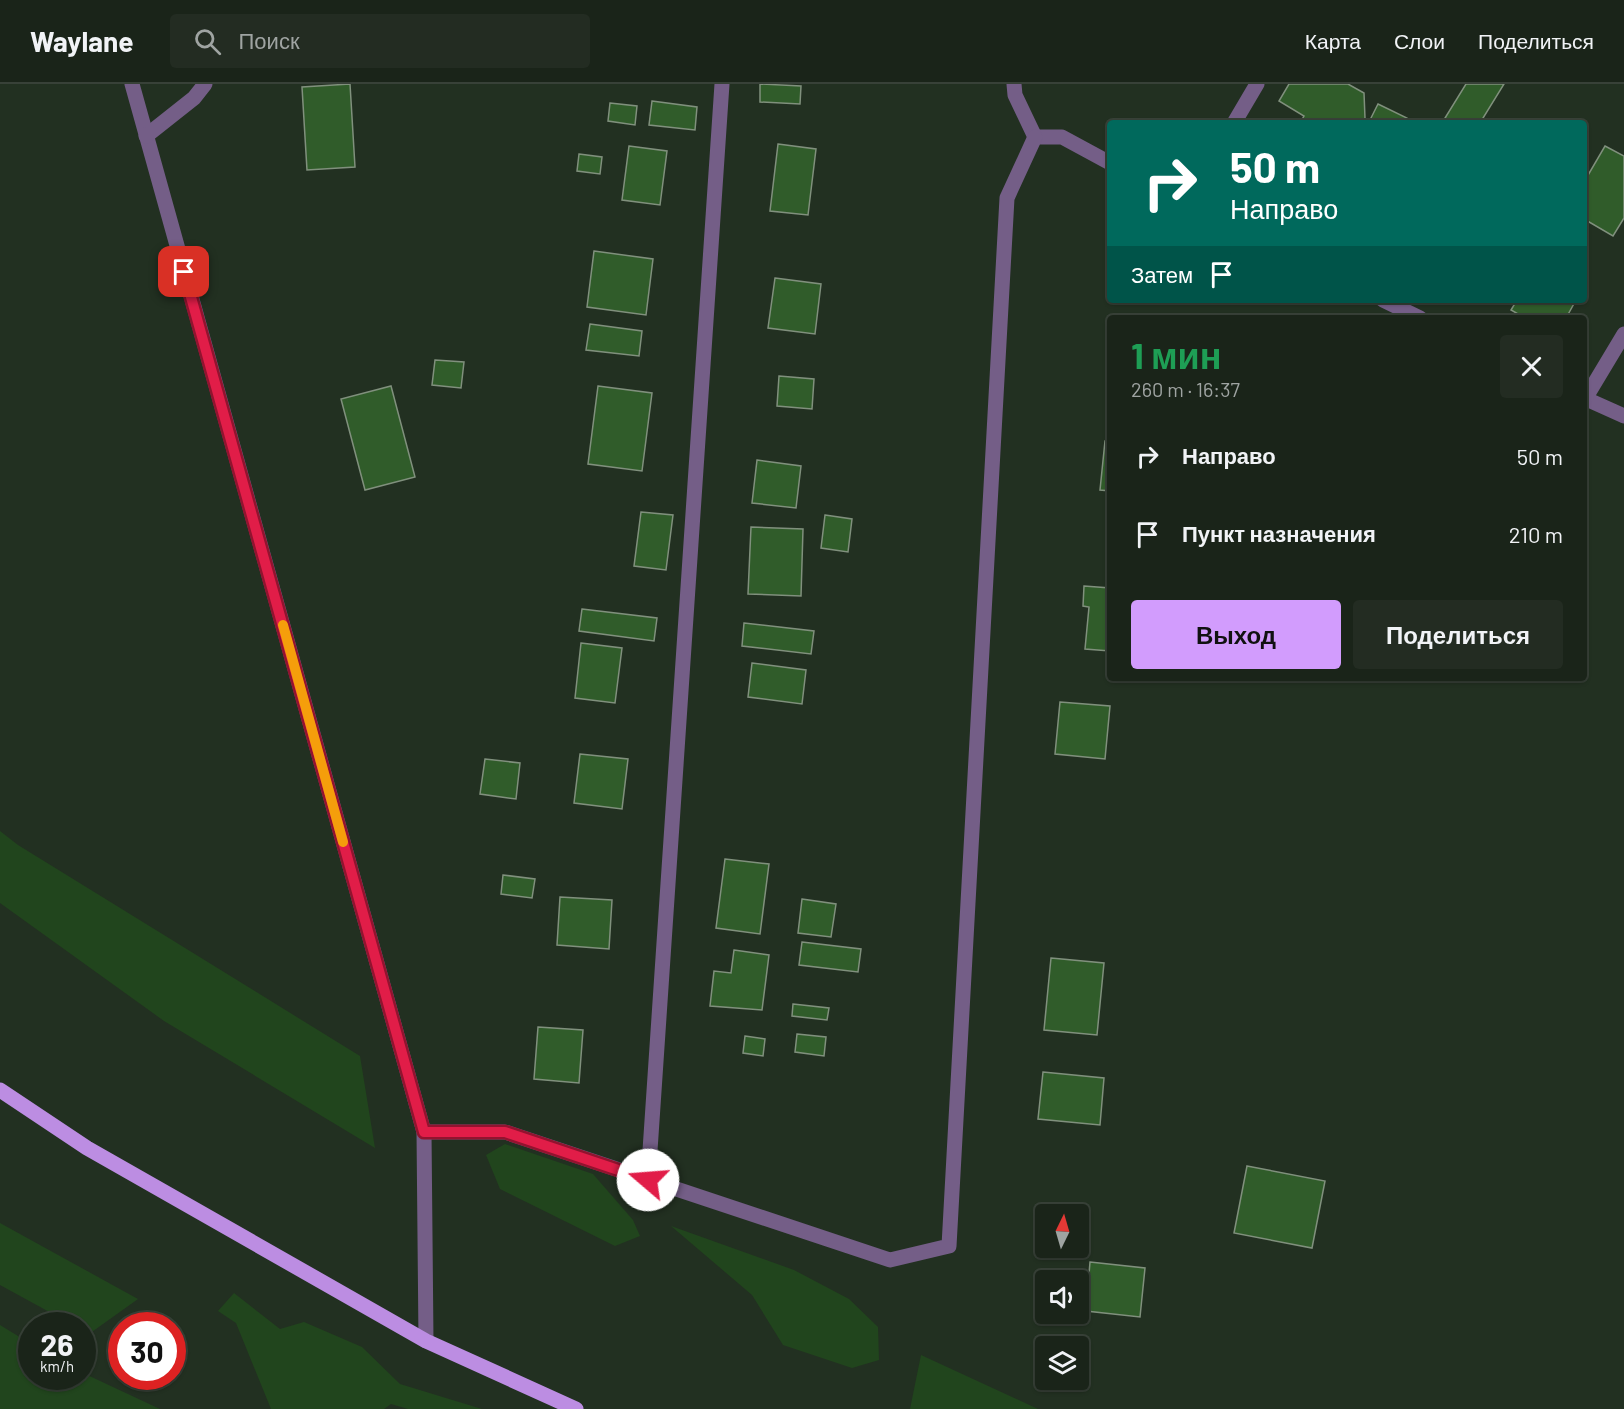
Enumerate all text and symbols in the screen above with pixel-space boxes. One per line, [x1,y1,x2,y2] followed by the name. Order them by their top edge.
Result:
[170,14,590,68] search box
[30,24,134,58] text: Waylane
[191,25,224,58] icon: search
[239,27,300,53] text: Поиск
[1305,28,1361,53] text: Карта
[1394,28,1445,53] text: Слои
[1478,28,1594,53] text: Поделиться
[1230,141,1320,191] text: 50 m
[1131,144,1209,222] icon: right
[1230,192,1338,224] text: Направо
[158,246,209,297] pin
[167,255,200,288] icon: arrive
[1205,258,1238,291] icon: arrive
[1131,261,1193,287] text: Затем
[1131,333,1221,376] text: 1 мин
[1500,335,1563,398] button: close
[1131,377,1240,401] text: 260 m · 16:37
[1131,440,1164,473] icon: right
[1182,442,1276,468] text: Направо
[1517,443,1563,469] text: 50 m
[1131,518,1164,551] icon: arrive
[1182,520,1376,546] text: Пункт назначения
[1509,521,1563,547] text: 210 m
[1131,600,1341,669] button: Выход
[1353,600,1563,669] button: Поделиться
[616,1148,680,1212] position arrow
[1035,1204,1089,1258] north arrow
[1035,1204,1089,1390] map controls
[1035,1270,1089,1324] button: sound
[108,1312,186,1390] speed limit sign: 30
[41,1326,73,1362] text: 26
[1035,1336,1089,1390] button: layers
[40,1357,74,1375] text: km/h

